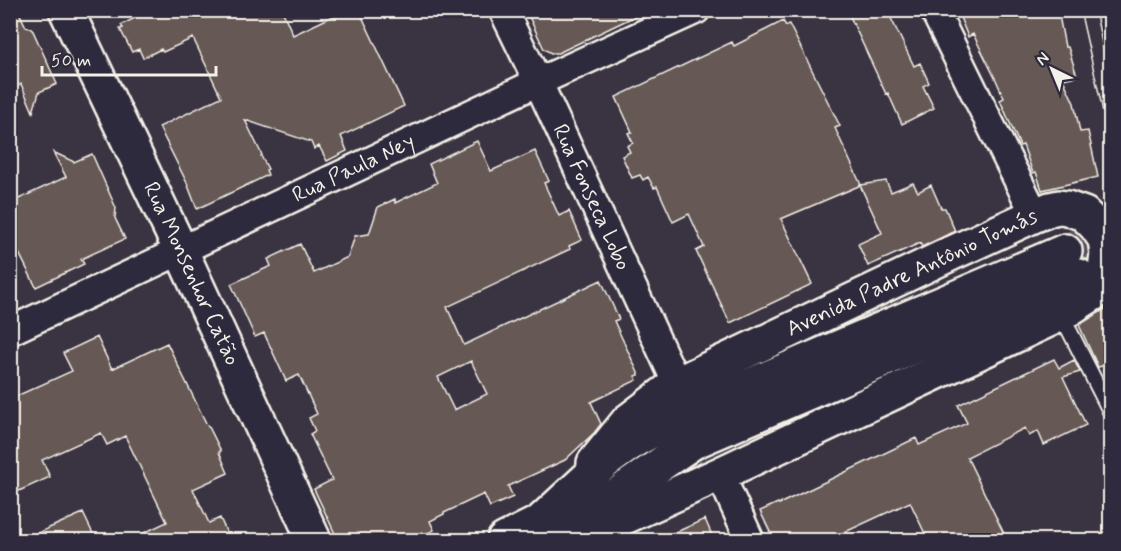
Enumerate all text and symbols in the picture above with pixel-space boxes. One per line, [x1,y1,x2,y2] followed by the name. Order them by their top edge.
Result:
[42,39,216,77] scale bar
[1022,39,1082,99] north arrow
[1032,48,1054,70] text: N
[51,49,91,73] text: 50 m
[545,120,637,275] street label: Rua Fonseca Lobo
[288,128,419,210] street label: Rua Paula Ney
[136,178,246,370] street label: Rua Monsenhor Catão
[782,202,1042,344] street label: Avenida Padre Antônio Tomás

